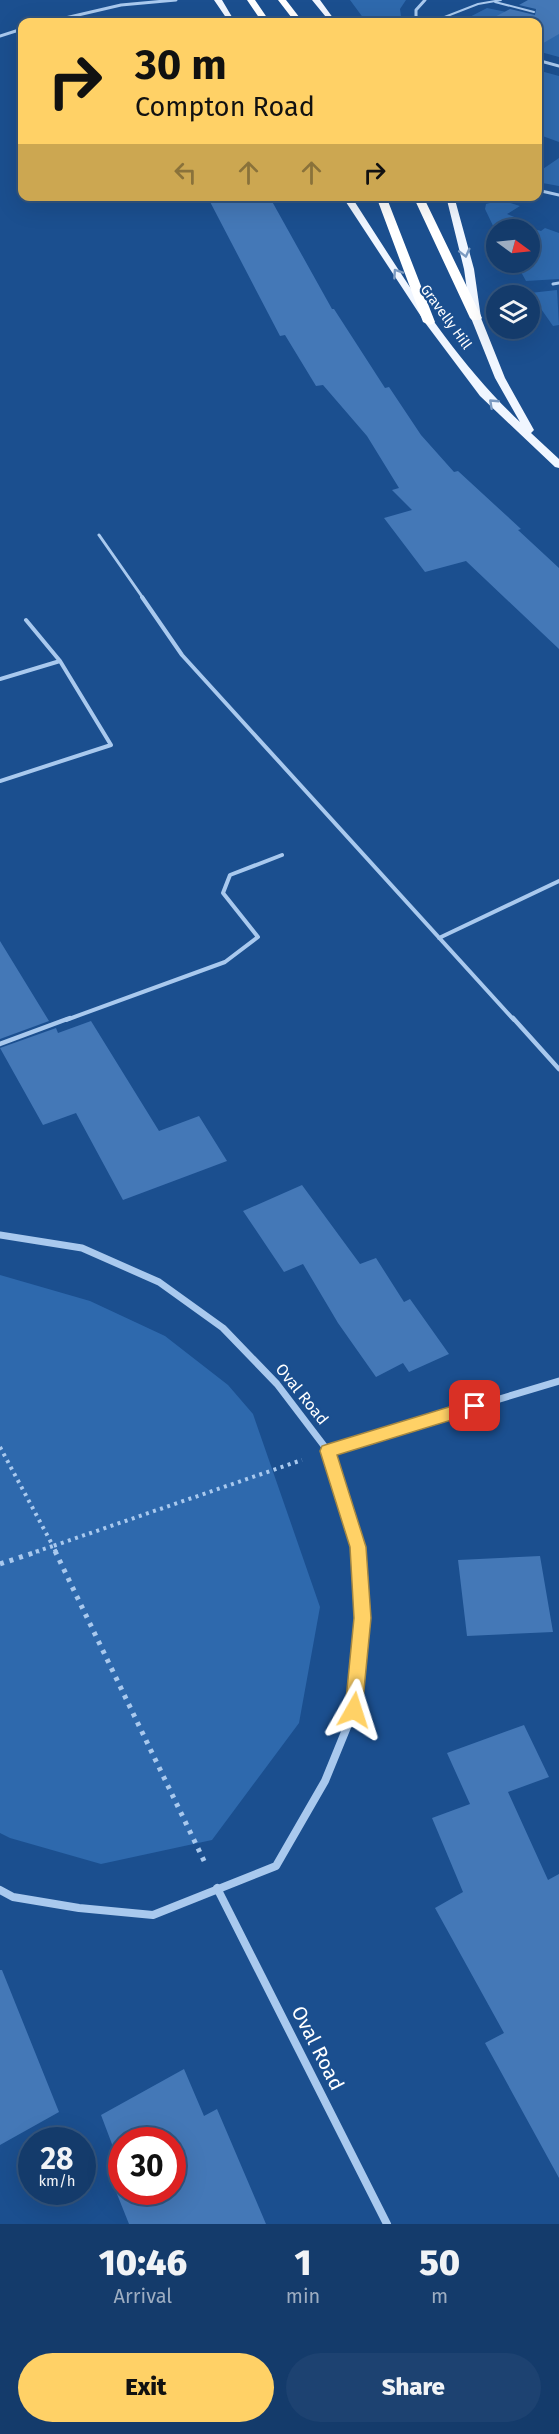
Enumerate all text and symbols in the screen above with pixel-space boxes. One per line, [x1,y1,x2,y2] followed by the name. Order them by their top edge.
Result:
[135,40,227,90] text: 30 m
[36,42,114,120] icon: right
[135,91,315,123] text: Compton Road
[169,156,202,189] icon: left
[232,156,265,189] icon: ahead
[295,156,328,189] icon: ahead
[358,156,391,189] icon: right
[486,219,540,273] north arrow
[486,219,540,339] map controls
[458,248,471,258] one-way arrow
[393,269,404,280] one-way arrow
[417,281,475,353] street label: Gravelly Hill
[486,285,540,339] button: layers
[490,399,500,410] one-way arrow
[272,1360,332,1428] street label: Oval Road
[449,1380,500,1431] pin
[458,1389,491,1422] icon: arrive
[322,1678,386,1742] position arrow
[287,2002,349,2094] street label: Oval Road
[108,2127,186,2205] speed limit sign: 30
[41,2141,73,2177] text: 28
[38,2172,76,2190] text: km/h
[99,2241,187,2285] text: 10:46
[295,2241,312,2285] text: 1
[419,2241,460,2285] text: 50
[114,2284,172,2308] text: Arrival
[286,2284,320,2308] text: min
[431,2284,448,2308] text: m
[18,2353,274,2422] button: Exit
[286,2353,541,2422] button: Share

